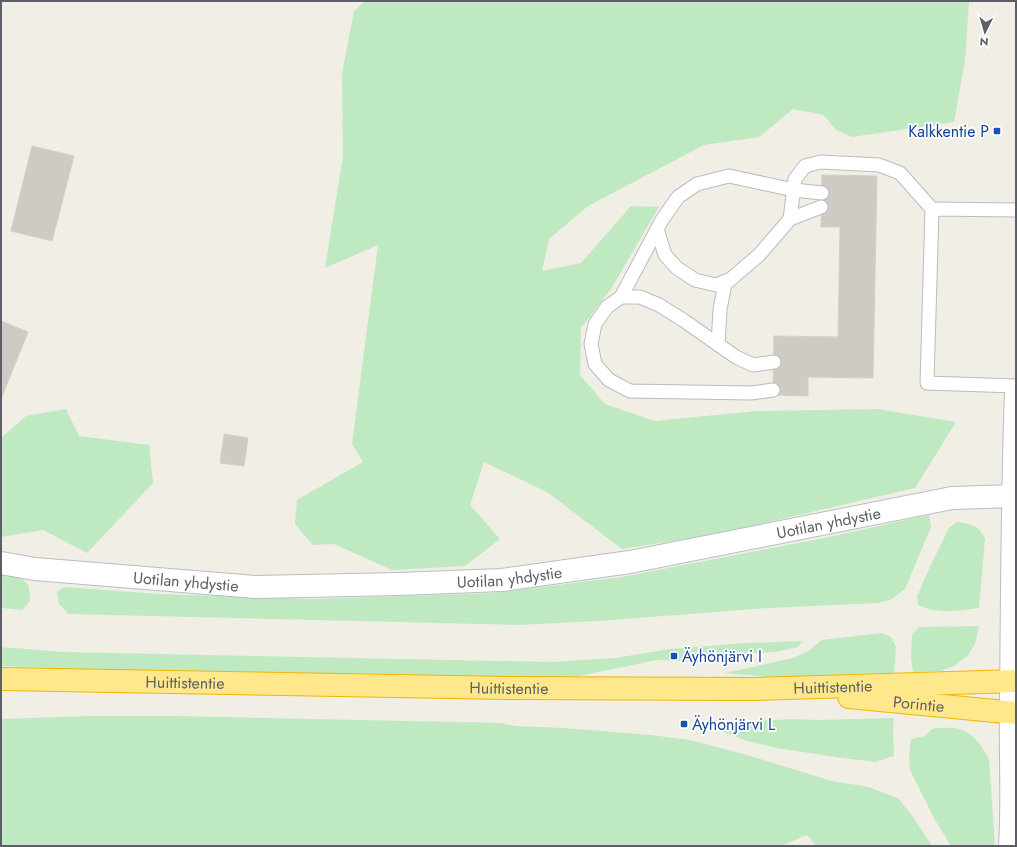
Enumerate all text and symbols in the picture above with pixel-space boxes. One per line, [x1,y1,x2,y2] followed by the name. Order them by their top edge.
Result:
[965,12,1005,52] north arrow
[979,34,989,50] text: N
[908,120,989,143] place label: Kalkkentie P
[992,126,1002,136] marker: Kalkkentie P
[774,501,883,544] street label: Uotilan yhdystie
[456,560,564,593] street label: Uotilan yhdystie
[132,566,240,597] street label: Uotilan yhdystie
[682,645,762,668] place label: Äyhönjärvi I
[669,651,679,661] marker: Äyhönjärvi I
[145,670,225,694] street label: Huittistentie
[793,674,873,699] street label: Huittistentie
[469,676,549,700] street label: Huittistentie
[892,690,945,718] street label: Porintie
[692,713,776,736] place label: Äyhönjärvi L
[679,719,689,729] marker: Äyhönjärvi L

